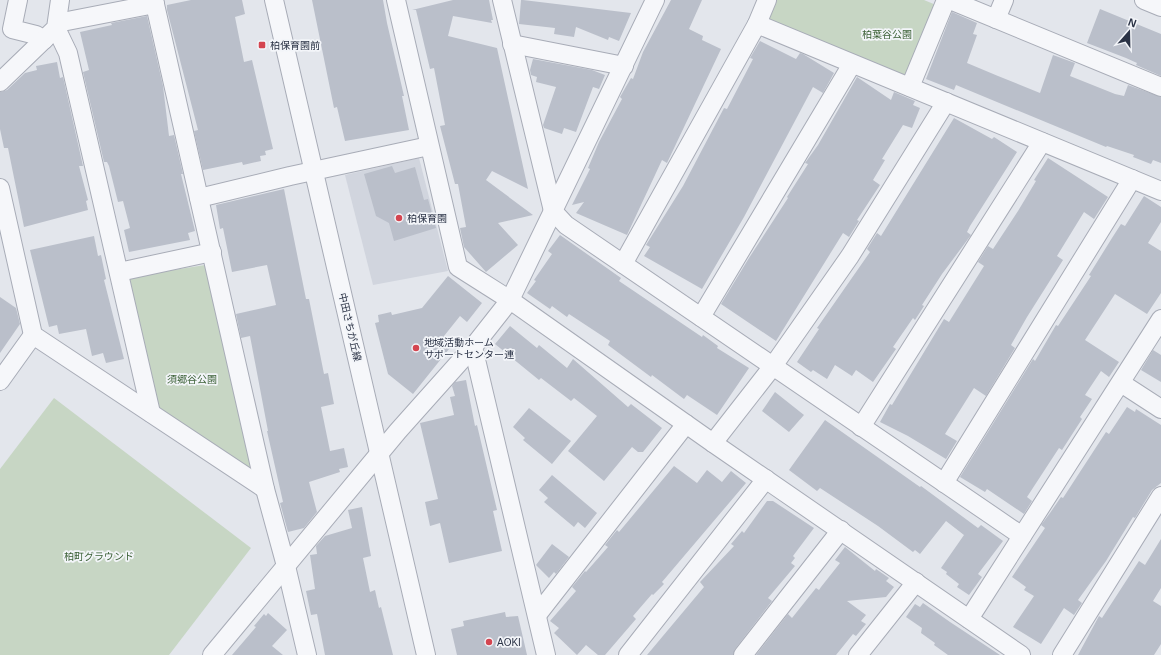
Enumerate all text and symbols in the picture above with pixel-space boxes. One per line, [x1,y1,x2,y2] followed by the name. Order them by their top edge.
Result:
[1109,12,1149,52] north arrow
[1127,16,1138,30] text: N
[862,29,912,40] park label: 柏葉谷公園
[257,40,267,50] marker: 柏保育園前
[270,40,320,51] place label: 柏保育園前
[394,213,404,223] marker: 柏保育園
[407,213,447,224] place label: 柏保育園
[337,292,363,362] street label: 中田さちが丘線
[424,337,514,360] place label: 地域活動ホーム サポートセンター連
[411,343,421,353] marker: 地域活動ホーム サポートセンター連
[167,374,217,385] park label: 須郷谷公園
[64,551,134,562] park label: 柏町グラウンド
[484,637,494,647] marker: AOKI
[497,637,521,648] place label: AOKI

